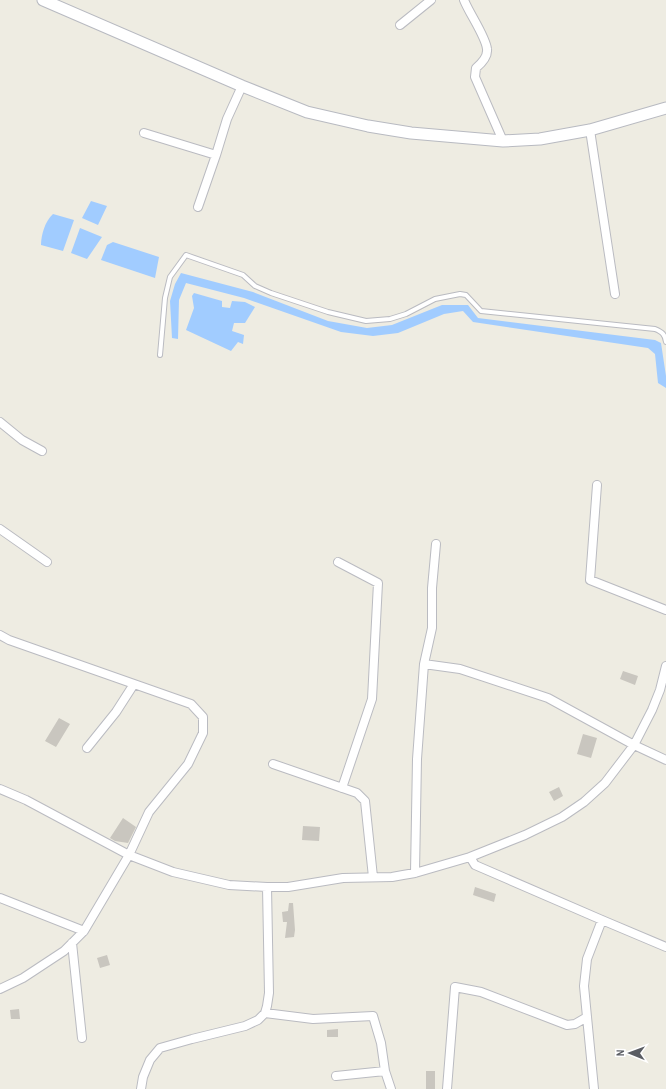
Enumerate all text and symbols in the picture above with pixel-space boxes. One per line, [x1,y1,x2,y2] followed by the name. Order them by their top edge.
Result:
[610,1033,650,1073] north arrow
[613,1049,627,1056] text: N

